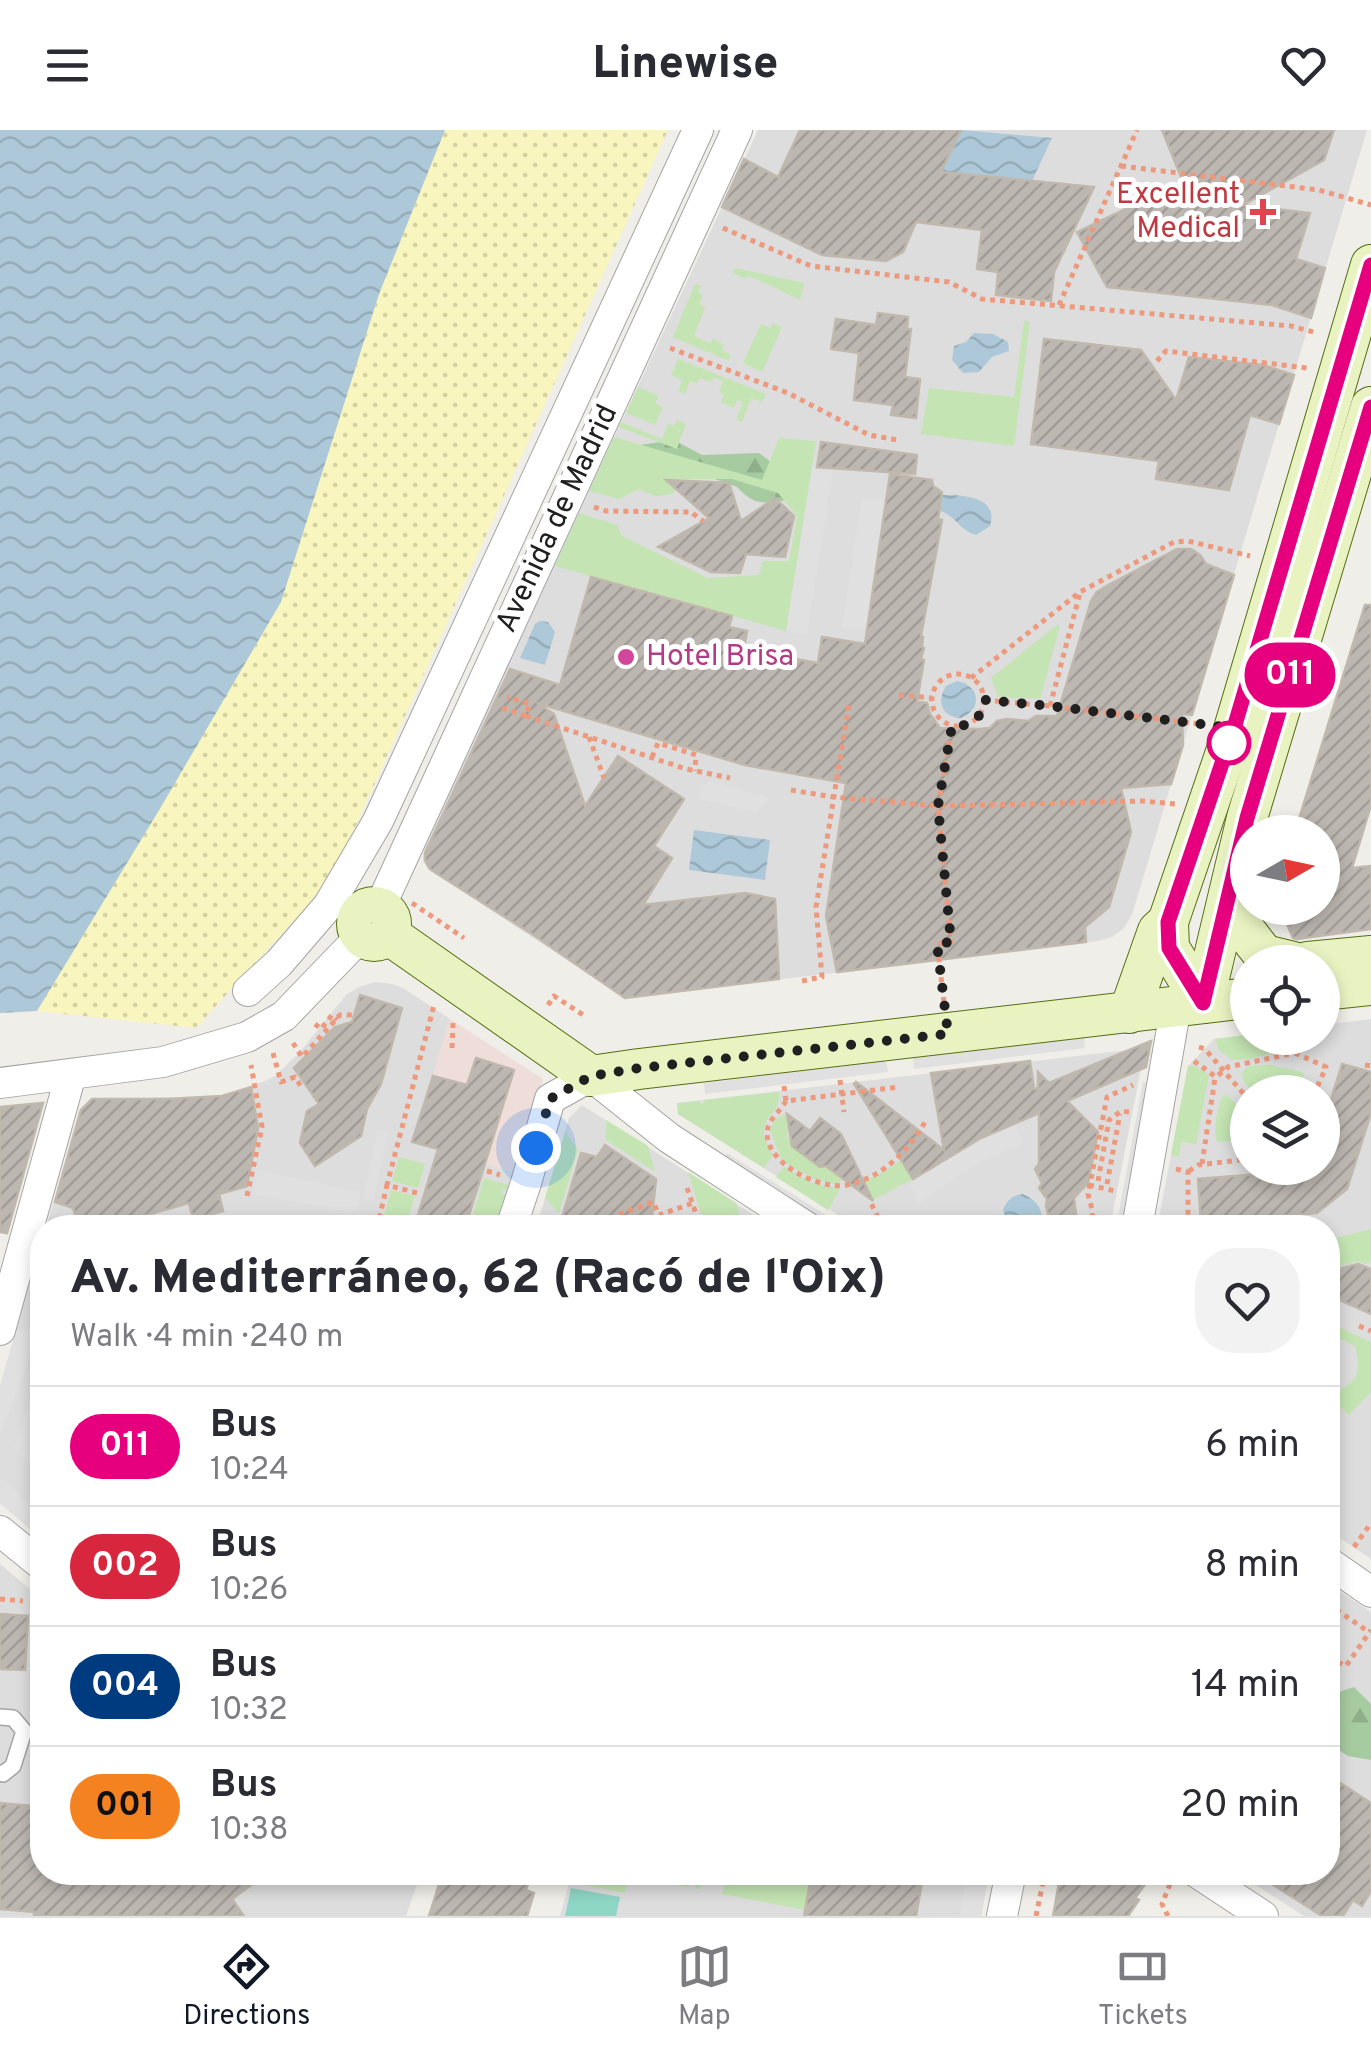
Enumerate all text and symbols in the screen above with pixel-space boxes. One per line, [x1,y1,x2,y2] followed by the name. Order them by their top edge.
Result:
[593,37,778,94] text: Linewise
[40,38,95,93] icon: menu
[1276,38,1331,93] icon: heart
[1116,177,1240,248] place label: Excellent Medical
[1250,199,1276,225] marker: Excellent Medical
[489,399,627,639] street label: Avenida de Madrid
[646,639,794,676] place label: Hotel Brisa
[1232,642,1348,708] line badge: 011
[615,646,637,668] marker: Hotel Brisa
[1264,653,1316,697] text: 011
[1208,722,1250,764] unlabelled marker
[1230,815,1340,925] north arrow
[1230,815,1340,1185] map controls
[1230,945,1340,1055] button: locate
[1230,1075,1340,1185] button: layers
[511,1123,561,1173] your location
[1195,1248,1300,1353] button: heart
[70,1250,886,1310] text: Av. Mediterráneo, 62 (Racó de l'Oix)
[70,1318,343,1358] text: Walk · 4 min · 240 m
[210,1402,277,1451] text: Bus
[1205,1422,1300,1471] text: 6 min
[99,1424,151,1468] text: 011
[210,1451,289,1491] text: 10:24
[210,1522,277,1571] text: Bus
[1205,1542,1300,1591] text: 8 min
[91,1544,159,1588] text: 002
[210,1571,288,1611] text: 10:26
[210,1642,277,1691] text: Bus
[1191,1662,1300,1711] text: 14 min
[91,1664,159,1708] text: 004
[210,1691,288,1731] text: 10:32
[210,1762,277,1811] text: Bus
[1180,1782,1300,1831] text: 20 min
[95,1784,155,1828] text: 001
[210,1811,289,1851] text: 10:38
[183,1939,310,2035] tab: Directions
[677,1939,732,2035] tab: Map
[1098,1939,1188,2035] tab: Tickets

